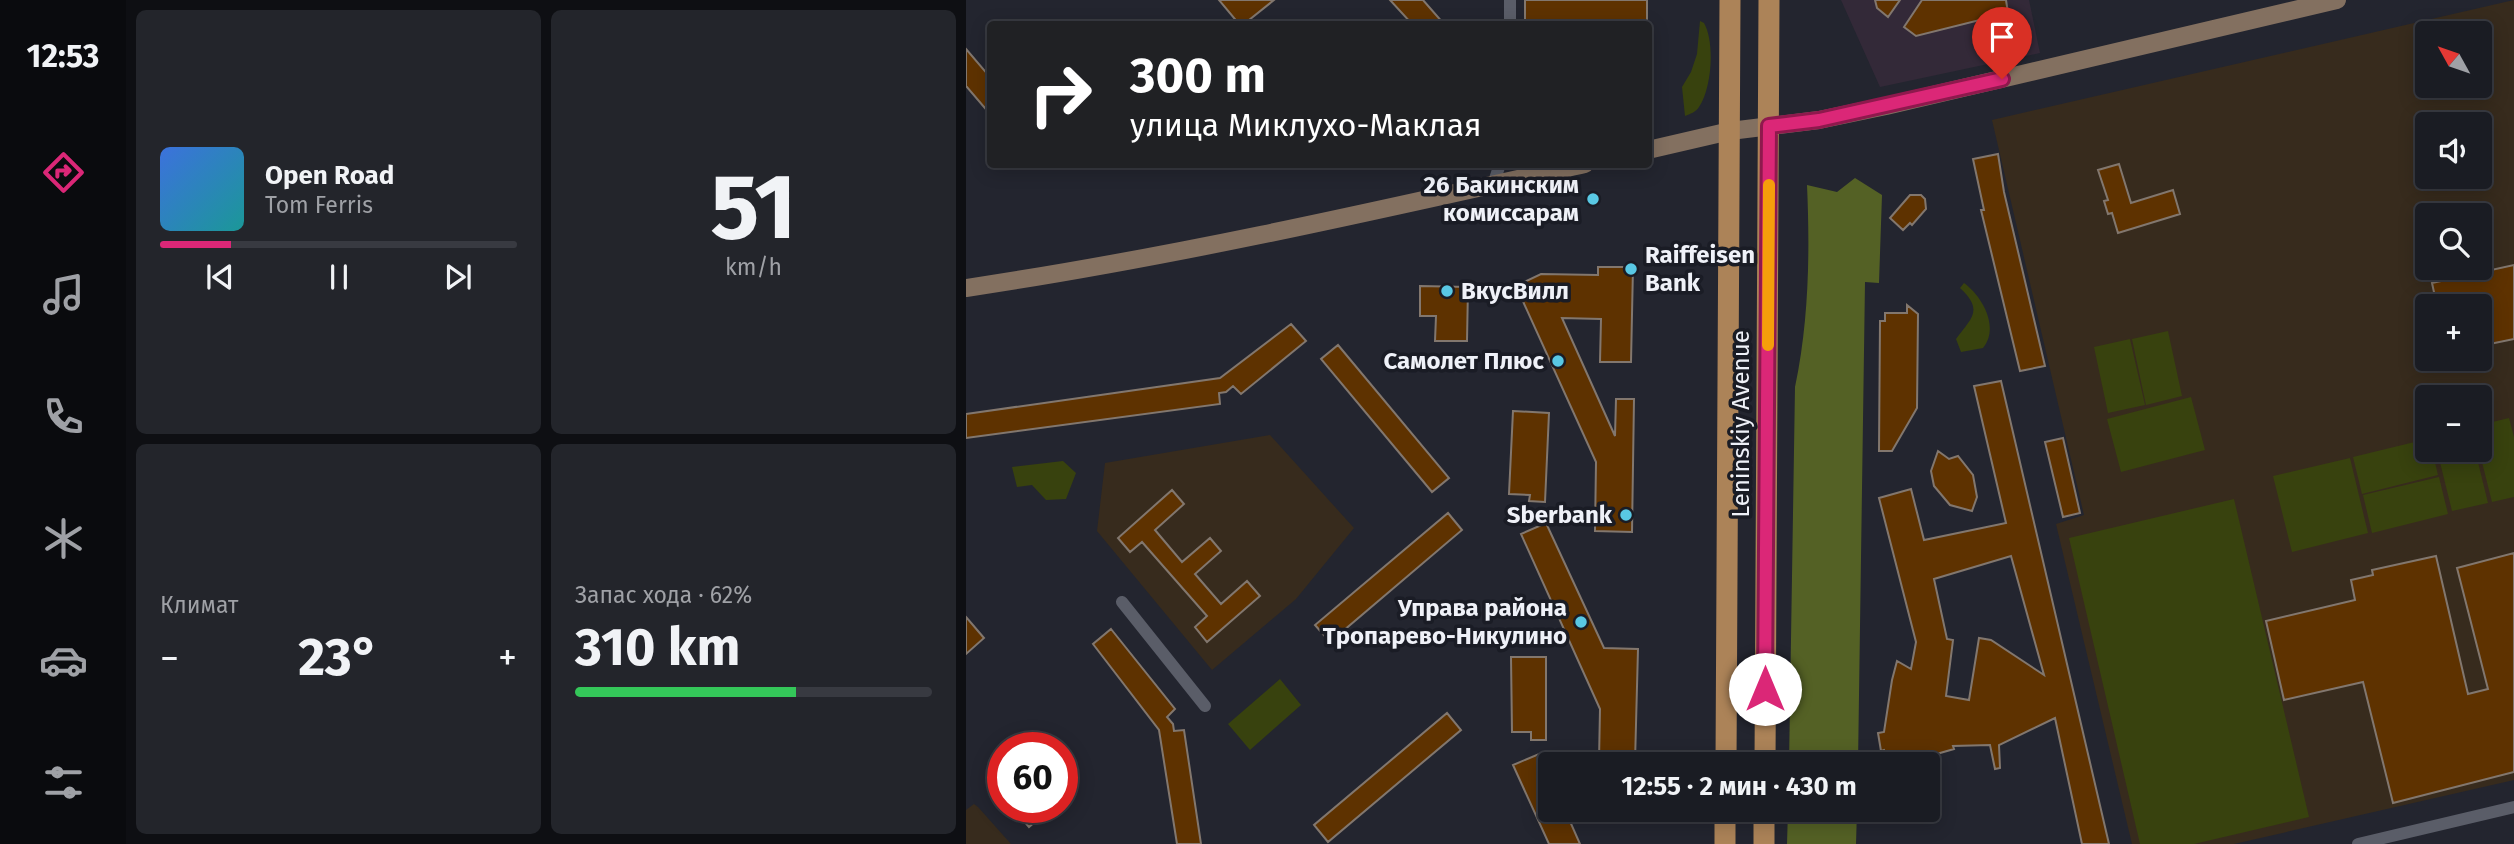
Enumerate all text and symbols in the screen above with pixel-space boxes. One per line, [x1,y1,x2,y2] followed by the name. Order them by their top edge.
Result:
[1972,7,2032,79] pin
[1983,18,2021,56] icon: arrive
[2415,21,2492,98] north arrow
[2415,21,2492,462] map controls
[27,37,99,75] text: 12:53
[1130,46,1266,105] text: 300 m
[1015,49,1106,140] icon: right
[1130,106,1482,144] text: улица Миклухо-Маклая
[2415,112,2492,189] button: sound
[39,148,88,197] icon: directions
[711,153,796,262] text: 51
[265,160,394,191] text: Open Road
[1424,171,1579,227] place label: 26 Бакинским комиссарам
[265,191,373,219] text: Tom Ferris
[1585,191,1601,207] marker: 26 Бакинским комиссарам
[2415,203,2492,280] button: search
[1645,241,1755,297] place label: Raiffeisen Bank
[725,253,782,281] text: km/h
[201,258,239,296] icon: previous
[320,258,358,296] icon: pause
[439,258,477,296] icon: next
[1623,261,1639,277] marker: Raiffeisen Bank
[39,270,88,319] icon: music
[1461,277,1569,305] place label: ВкусВилл
[1439,283,1455,299] marker: ВкусВилл
[2415,294,2492,371] button: +
[1727,330,1755,518] street label: Leninskiy Avenue
[1384,347,1544,375] place label: Самолет Плюс
[1550,353,1566,369] marker: Самолет Плюс
[2415,385,2492,462] button: −
[39,392,88,441] icon: phone
[1507,501,1613,529] place label: Sberbank
[1618,507,1634,523] marker: Sberbank
[39,514,88,563] icon: climate
[575,581,752,609] text: Запас хода · 62%
[160,591,238,619] text: Климат
[1323,594,1567,650] place label: Управа района Тропарево-Никулино
[1573,614,1589,630] marker: Управа района Тропарево-Никулино
[575,616,740,679] text: 310 km
[298,626,379,689] text: 23°
[160,635,179,681] text: −
[498,635,517,681] text: +
[39,636,88,685] icon: car
[1728,652,1802,726] position arrow
[987,732,1078,823] speed limit sign: 60
[39,758,88,807] icon: filters
[1621,771,1857,802] text: 12:55 · 2 мин · 430 m

